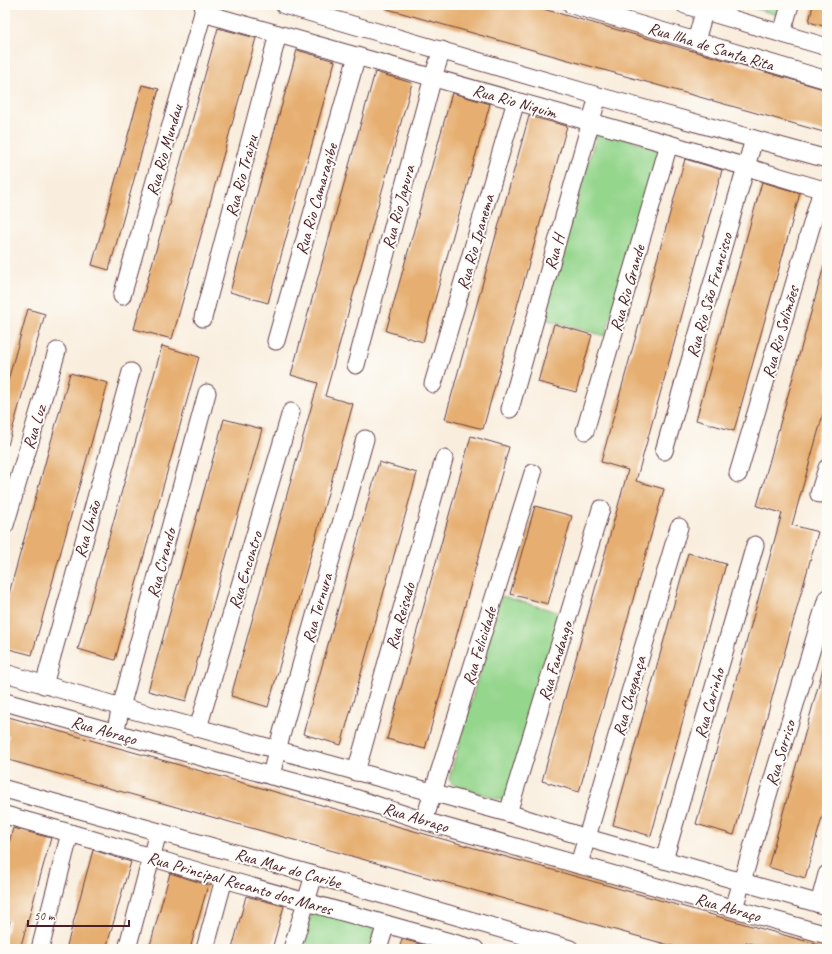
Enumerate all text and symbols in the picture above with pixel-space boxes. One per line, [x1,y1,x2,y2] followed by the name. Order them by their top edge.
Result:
[646,17,777,76] street label: Rua llha de Santa Rita
[470,79,561,124] street label: Rua Rio Niquim
[141,101,188,198] street label: Rua Rio Mundau
[221,132,263,219] street label: Rua Rio Traipu
[291,140,343,257] street label: Rua Rio Camaragibe
[377,161,420,251] street label: Rua Rio Japura
[452,191,500,292] street label: Rua Rio Ipanema
[682,229,738,360] street label: Rua Rio São Francisco
[540,230,570,272] street label: Rua H
[605,241,650,334] street label: Rua Rio Grande
[757,282,804,381] street label: Rua Rio Solimões
[18,401,52,452] street label: Rua Luz
[69,497,106,560] street label: Rua União
[142,524,181,600] street label: Rua Cirando
[224,528,267,611] street label: Rua Encontro
[298,570,338,645] street label: Rua Ternura
[381,579,420,652] street label: Rua Reisado
[458,603,502,688] street label: Rua Felicidade
[533,617,578,703] street label: Rua Fandango
[608,652,651,738] street label: Rua Chegança
[689,664,730,741] street label: Rua Carinho
[69,711,140,750] street label: Rua Abraço
[761,716,801,788] street label: Rua Sorriso
[381,798,452,838] street label: Rua Abraço
[233,843,345,894] street label: Rua Mar do Caribe
[145,847,337,921] street label: Rua Principal Recanto dos Mares
[693,888,764,927] street label: Rua Abraço
[28,902,129,928] scale bar
[34,908,56,924] text: 50 m

